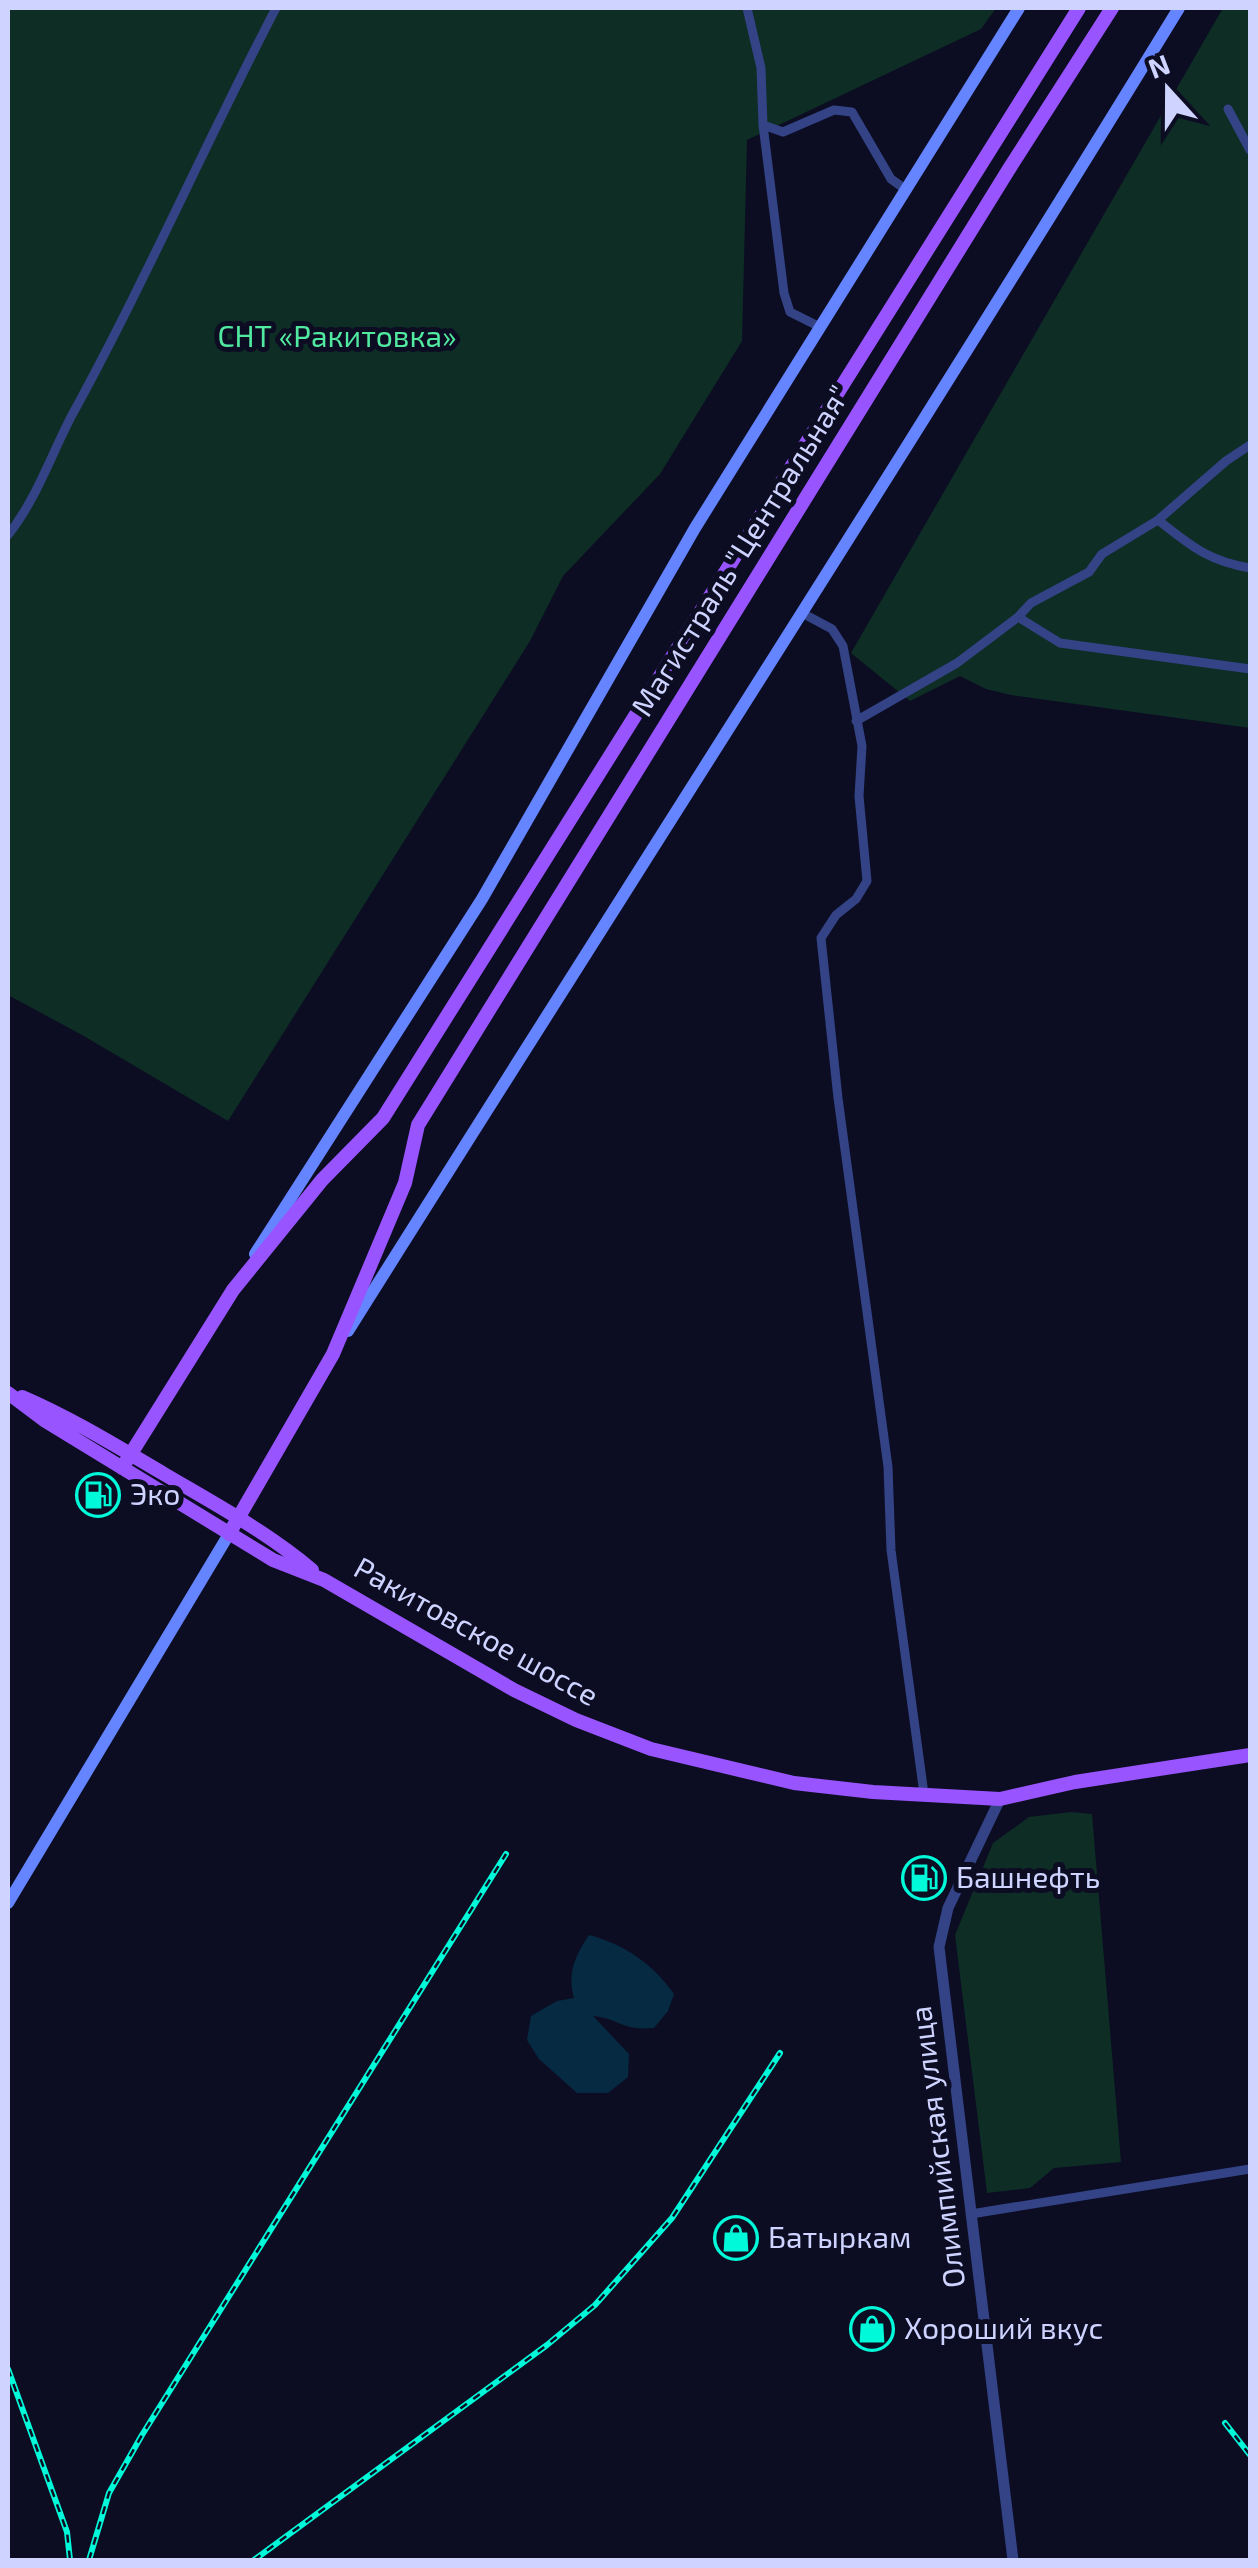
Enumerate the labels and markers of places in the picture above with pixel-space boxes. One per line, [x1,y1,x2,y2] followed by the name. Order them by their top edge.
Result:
[75,1472,121,1518] fuel station icon: Эко
[130,1475,180,1511] place label: Эко
[901,1855,947,1901] fuel station icon: Башнефть
[956,1858,1100,1894] place label: Башнефть
[713,2215,759,2261] shop icon: Батыркам
[768,2218,911,2254] place label: Батыркам
[849,2306,895,2352] shop icon: Хороший вкус
[904,2309,1103,2346] place label: Хороший вкус

